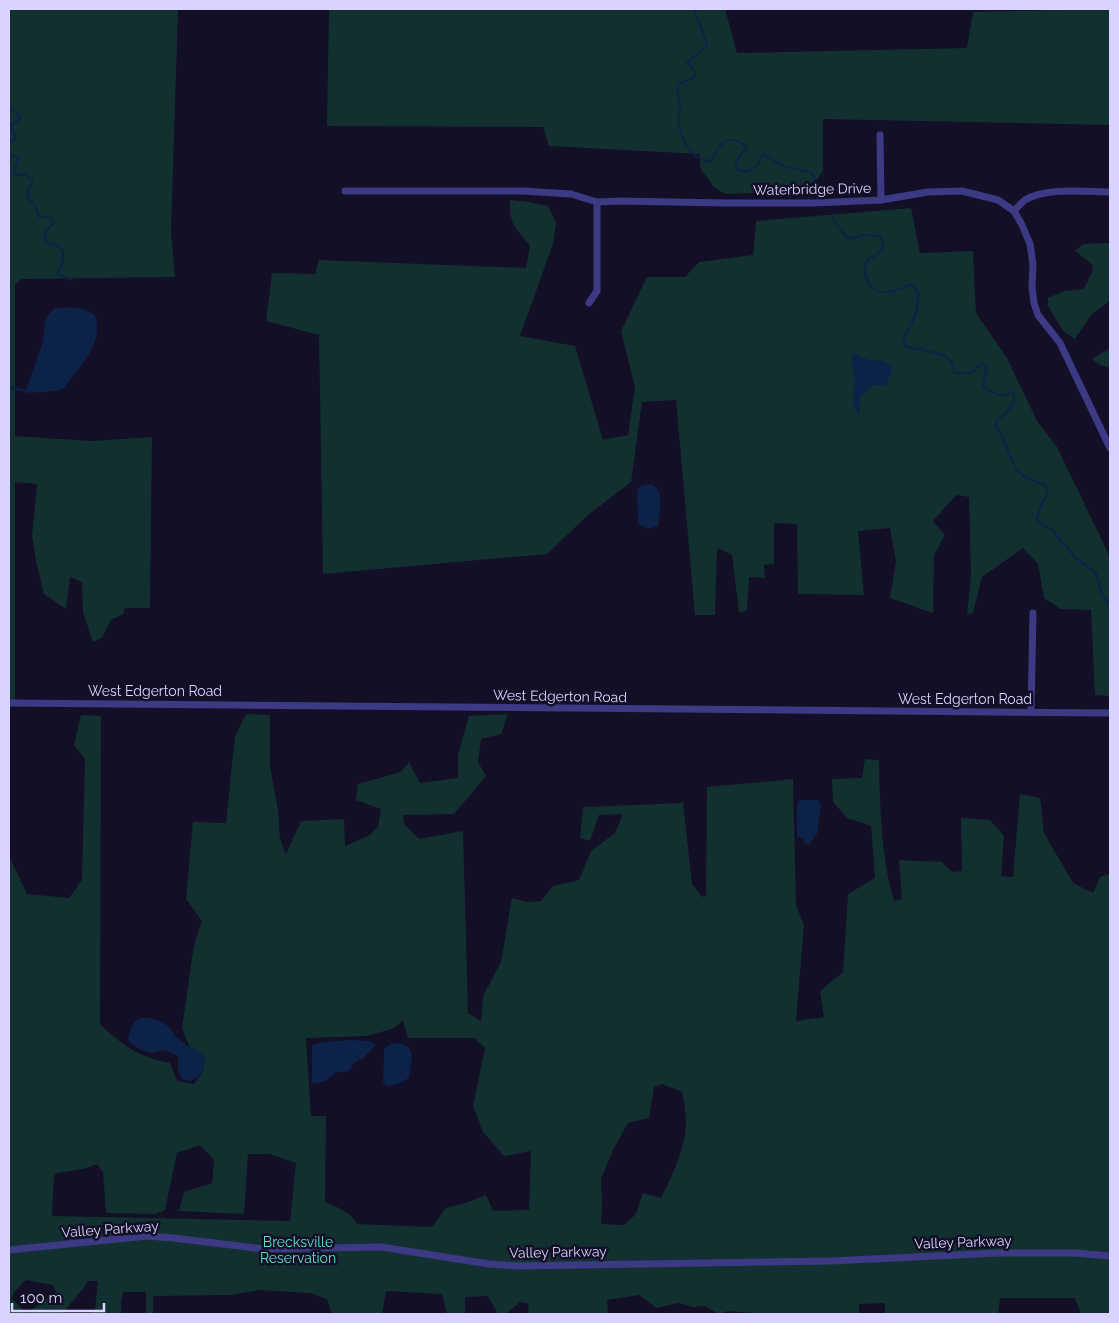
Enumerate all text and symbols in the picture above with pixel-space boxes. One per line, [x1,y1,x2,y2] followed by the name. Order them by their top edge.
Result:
[753,180,871,198] street label: Waterbridge Drive
[88,683,222,699] street label: West Edgerton Road
[493,687,627,705] street label: West Edgerton Road
[898,691,1032,707] street label: West Edgerton Road
[61,1218,160,1240] street label: Valley Parkway
[914,1232,1012,1252] street label: Valley Parkway
[260,1234,336,1266] park label: Brecksville Reservation
[509,1243,607,1261] street label: Valley Parkway
[12,1280,105,1312] scale bar
[20,1289,62,1307] text: 100 m

